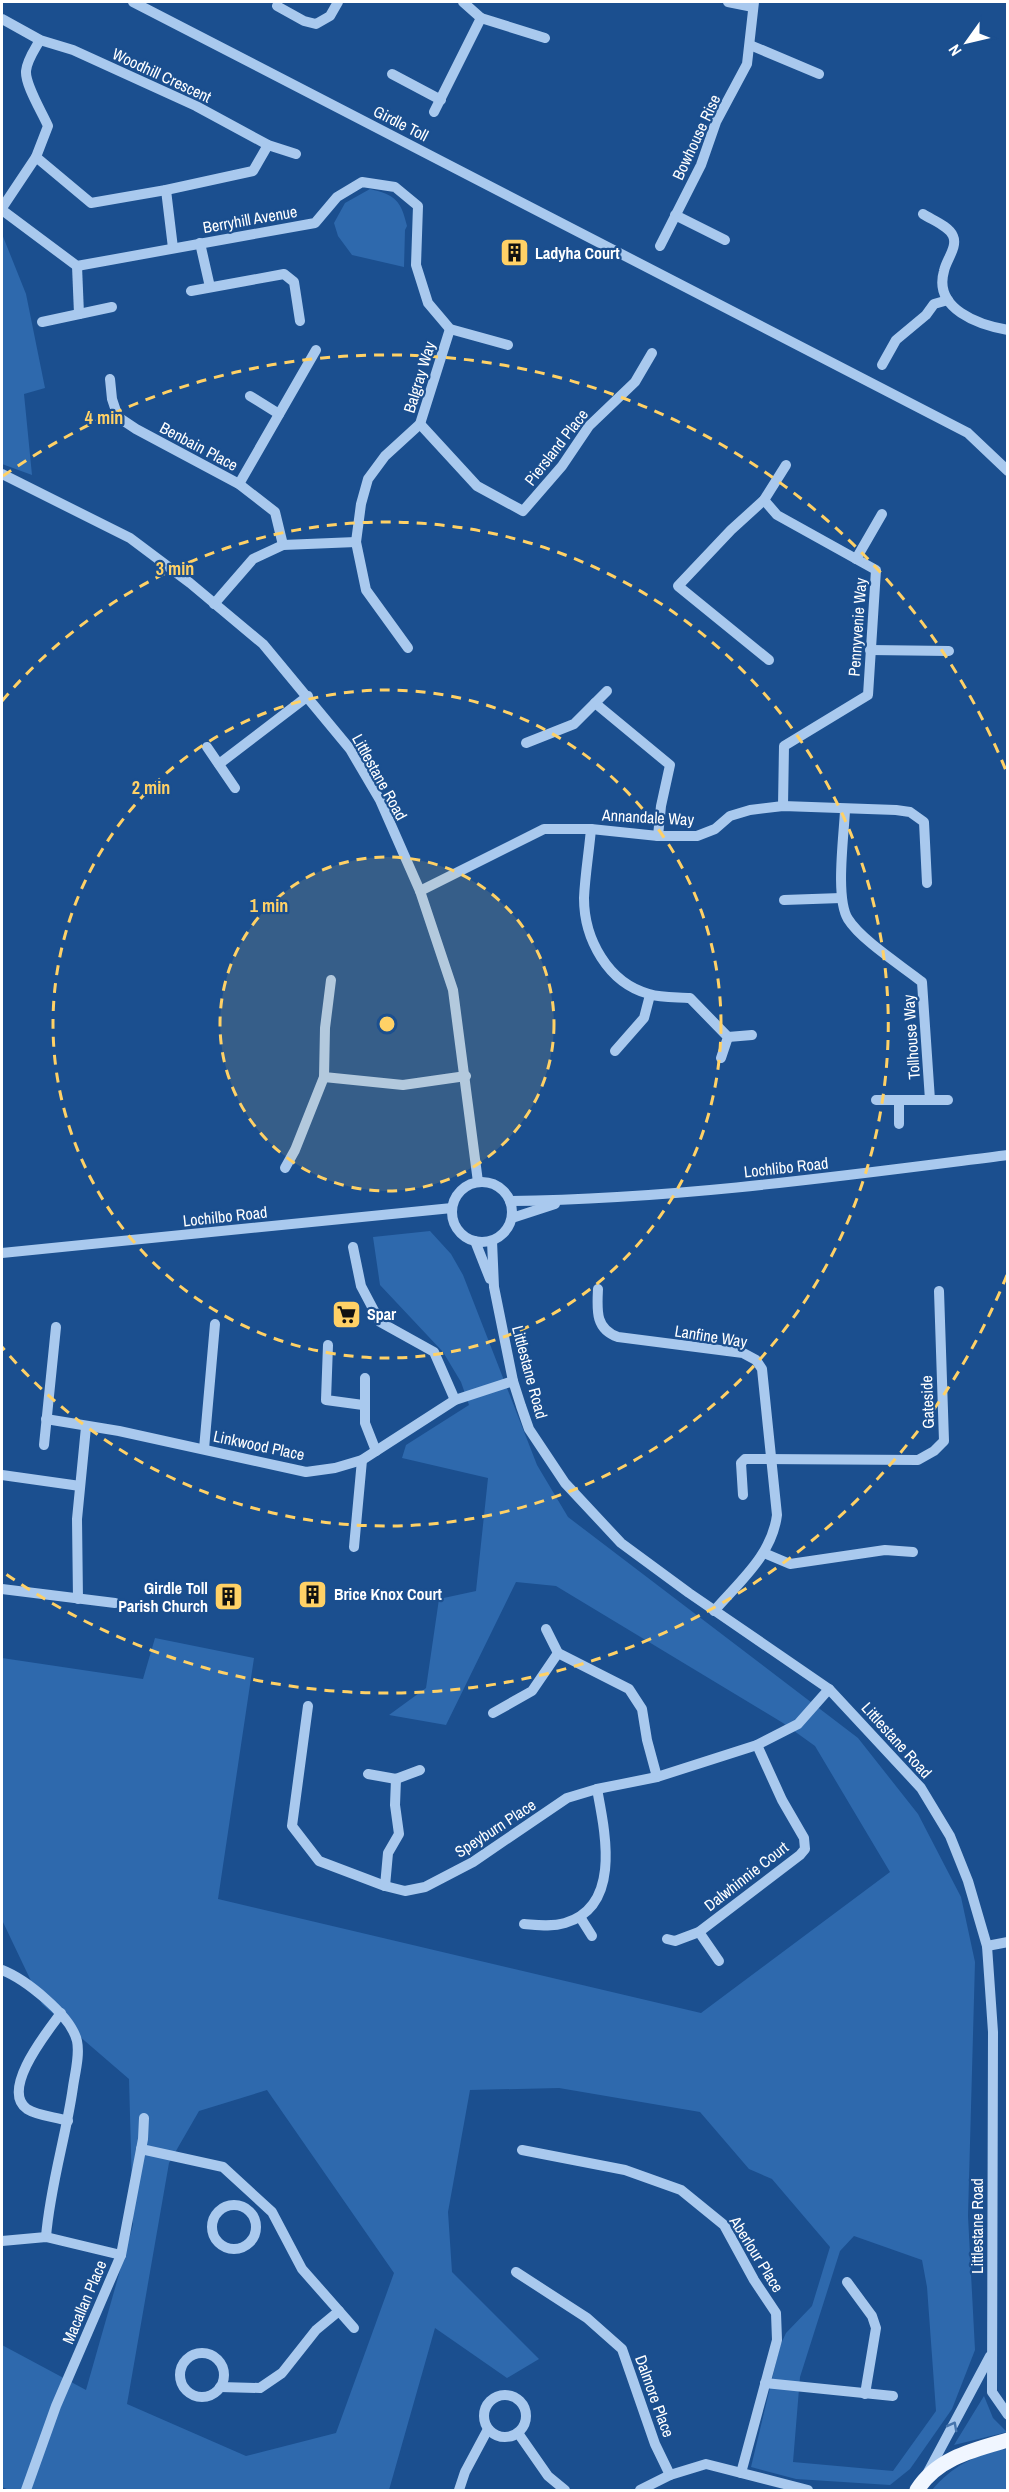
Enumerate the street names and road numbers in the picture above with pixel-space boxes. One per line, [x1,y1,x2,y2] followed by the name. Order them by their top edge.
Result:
[109,42,215,108] street label: Woodhill Crescent
[667,91,725,183] street label: Bowhouse Rise
[370,100,432,146] street label: Girdle Toll
[201,200,299,238] street label: Berryhill Avenue
[398,338,440,416] street label: Balgray Way
[519,404,593,490] street label: Piersland Place
[156,416,242,476] street label: Benbain Place
[843,577,871,677] street label: Pennyvenie Way
[347,730,413,824] street label: Littlestane Road
[600,804,695,830] street label: Annandale Way
[897,993,925,1080] street label: Tollhouse Way
[743,1152,829,1182] street label: Lochlibo Road
[182,1201,268,1231] street label: Lochilbo Road
[673,1319,749,1353] street label: Lanfine Way
[507,1323,553,1421] street label: Littlestane Road
[915,1375,939,1429] street label: Gateside
[211,1425,307,1465] street label: Linkwood Place
[857,1697,937,1783] street label: Littlestane Road
[450,1794,540,1862] street label: Speyburn Place
[699,1836,793,1916] street label: Dalwhinnie Court
[966,2178,988,2274] street label: Littlestane Road
[724,2211,789,2296] street label: Aberlour Place
[56,2257,112,2347] street label: Macallan Place
[630,2352,680,2440] street label: Dalmore Place

